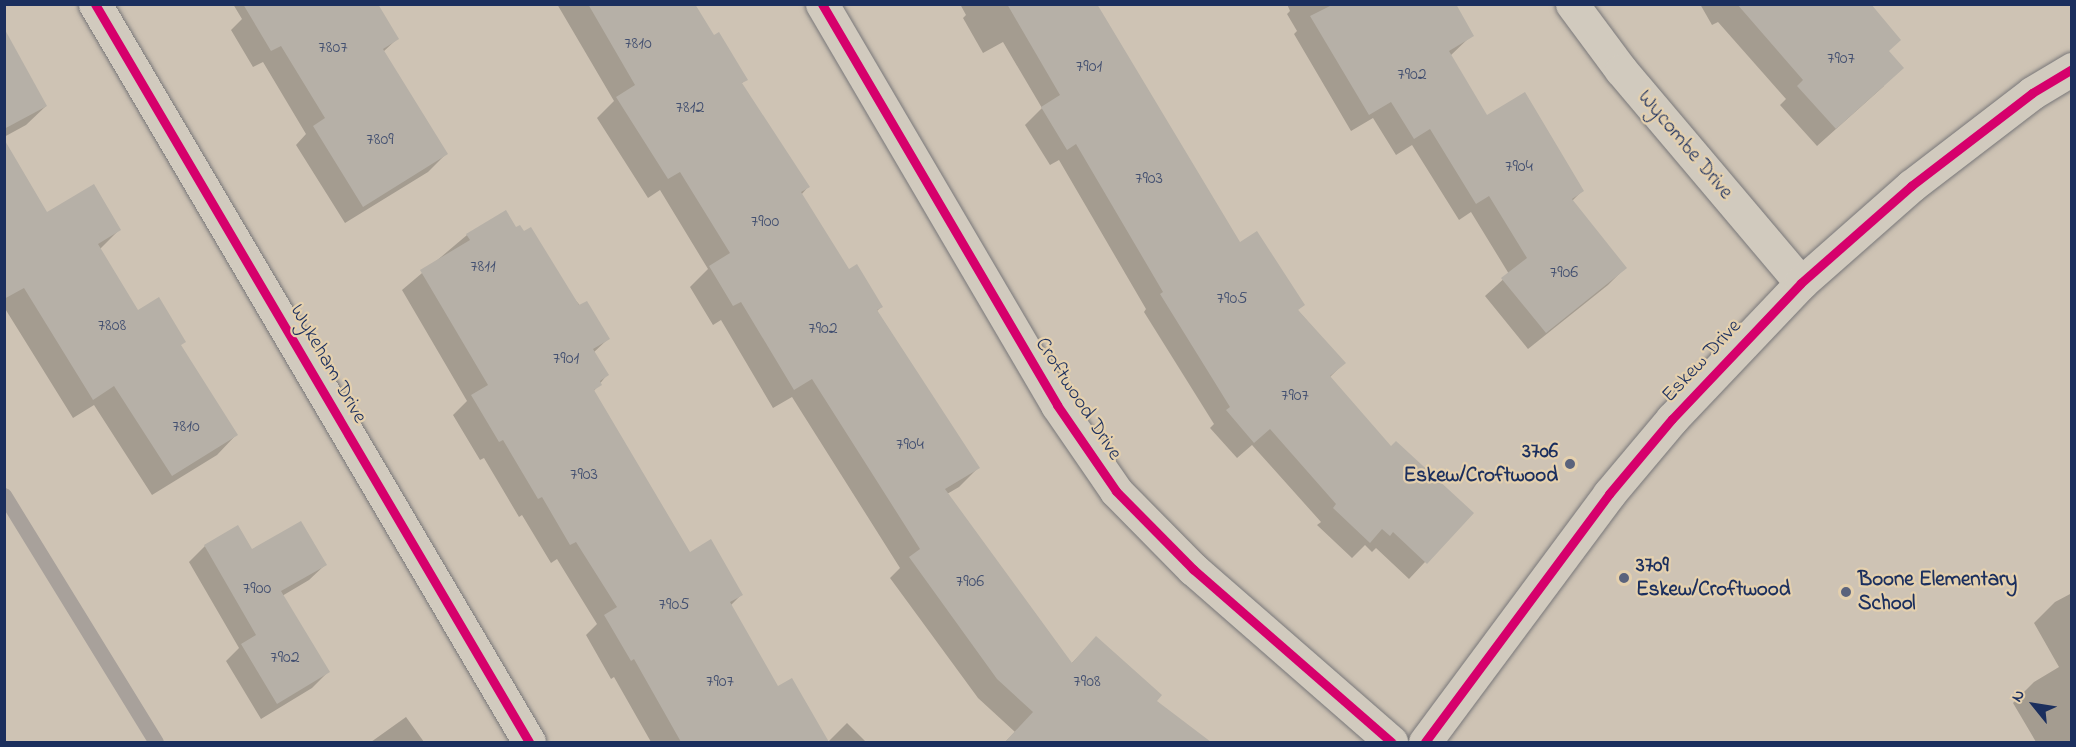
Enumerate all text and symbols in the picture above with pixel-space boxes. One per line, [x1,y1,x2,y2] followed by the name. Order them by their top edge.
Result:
[624,33,652,55] house number: 7810
[318,37,348,59] house number: 7807
[1827,48,1855,70] house number: 7907
[1076,56,1102,78] house number: 7901
[1397,64,1427,86] house number: 7902
[1632,85,1738,205] street label: Wycombe Drive
[676,97,704,119] house number: 7812
[366,129,394,151] house number: 7809
[1505,156,1533,178] house number: 7904
[1135,168,1163,190] house number: 7903
[751,211,779,233] house number: 7900
[470,256,496,278] house number: 7811
[1550,262,1578,284] house number: 7906
[1217,288,1247,310] house number: 7905
[284,300,372,428] street label: Wykeham Drive
[1657,314,1747,408] street label: Eskew Drive
[98,315,126,337] house number: 7808
[808,318,838,340] house number: 7902
[1029,333,1127,465] street label: Croftwood Drive
[553,348,579,370] house number: 7901
[1281,385,1309,407] house number: 7907
[172,416,200,438] house number: 7810
[896,434,924,456] house number: 7904
[1404,439,1558,489] place label: 3706 Eskew/Croftwood
[1563,457,1577,471] marker: 3706 Eskew/Croftwood
[570,464,598,486] house number: 7903
[1636,553,1790,603] place label: 3709 Eskew/Croftwood
[1858,567,2017,617] place label: Boone Elementary School
[956,571,984,593] house number: 7906
[1617,571,1631,585] marker: 3709 Eskew/Croftwood
[243,578,271,600] house number: 7900
[1839,585,1853,599] marker: Boone Elementary School
[659,594,689,616] house number: 7905
[270,647,300,669] house number: 7902
[706,671,734,693] house number: 7907
[1073,671,1101,693] house number: 7908
[2004,675,2064,735] north arrow
[2005,685,2032,707] text: N

